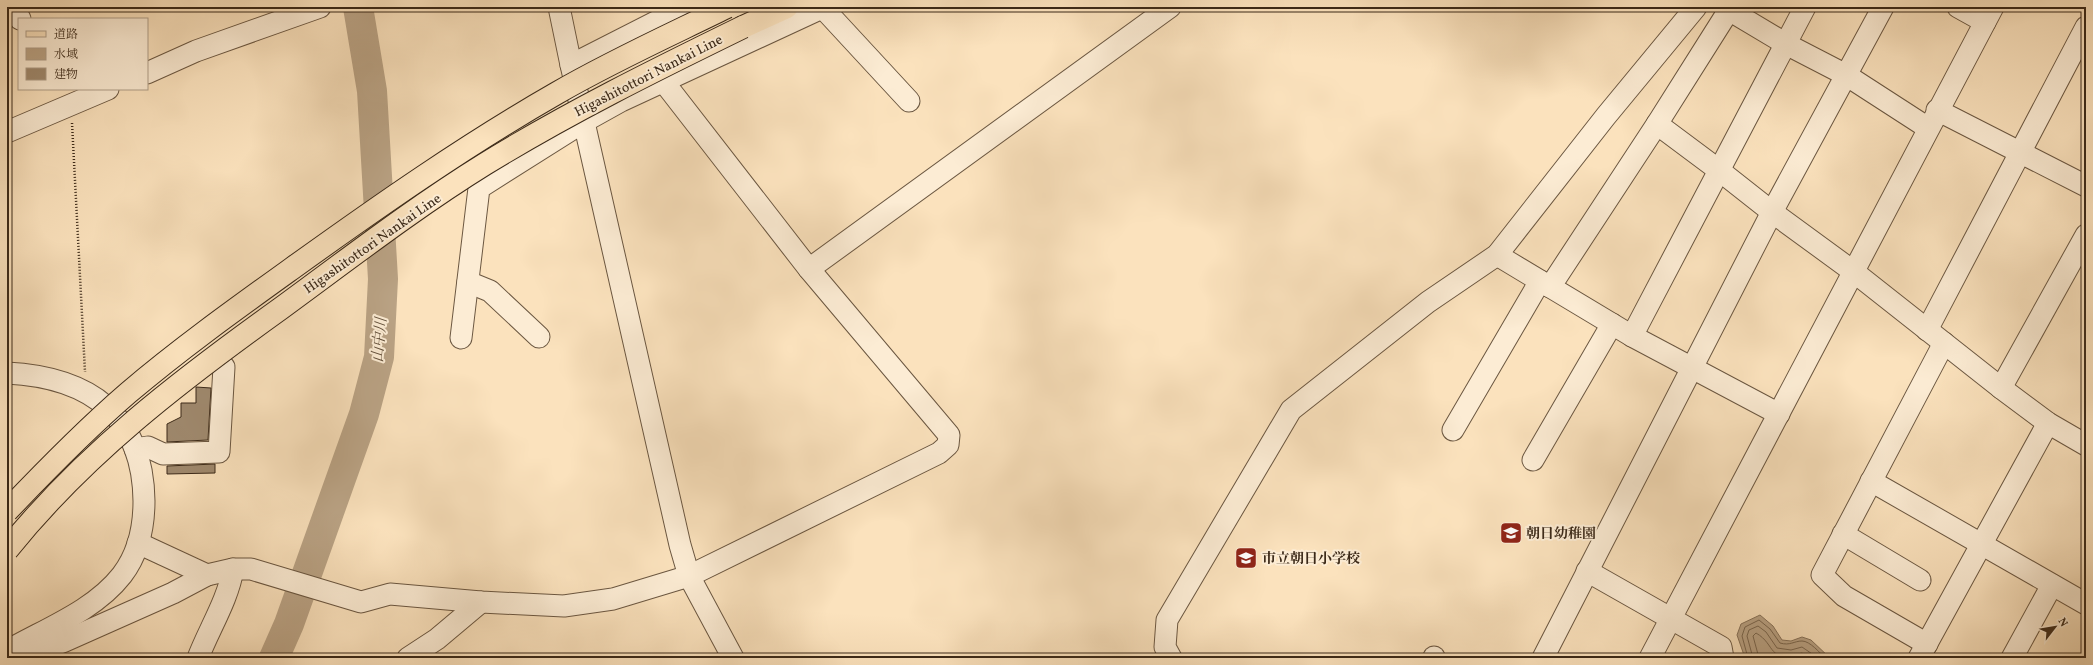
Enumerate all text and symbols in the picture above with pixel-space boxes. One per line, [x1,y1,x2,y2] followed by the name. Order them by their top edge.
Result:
[18,18,148,90] legend
[54,27,78,43] text: 道路
[571,31,726,122] street label: Higashitottori Nankai Line
[54,47,78,63] text: 水域
[54,67,78,83] text: 建物
[300,189,446,299] street label: Higashitottori Nankai Line
[368,315,393,363] water label: 山中川
[1498,520,1524,546] school or university icon: 朝日幼稚園
[1526,525,1596,544] place label: 朝日幼稚園
[1233,545,1259,571] school or university icon: 市立朝日小学校
[1262,550,1360,569] place label: 市立朝日小学校
[2035,607,2075,647] north arrow
[2054,615,2071,630] text: N

